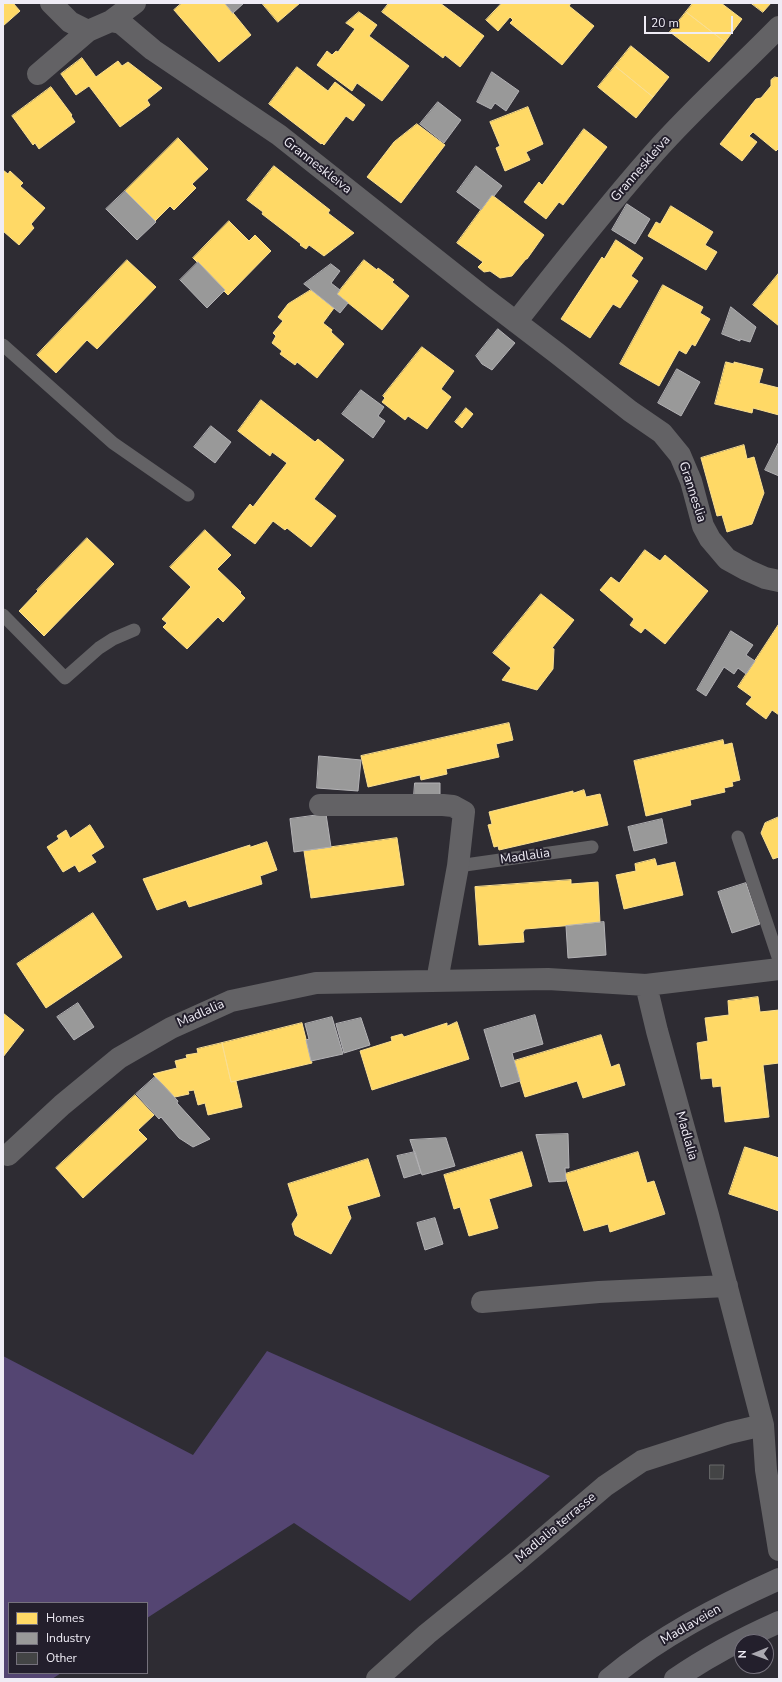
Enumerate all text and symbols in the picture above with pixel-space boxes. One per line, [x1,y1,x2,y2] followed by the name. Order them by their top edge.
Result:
[646,8,735,34] scale bar
[651,15,679,31] text: 20 m
[608,133,674,205] street label: Granneskleiva
[280,134,354,198] street label: Granneskleiva
[675,460,709,524] street label: Granneslia
[499,846,551,868] street label: Madlalia
[175,997,227,1031] street label: Madlalia
[672,1110,700,1162] street label: Madlalia
[513,1490,599,1566] street label: Madlalia terrasse
[658,1601,724,1649] street label: Madlaveien
[8,1602,148,1674] legend
[46,1610,84,1626] text: Homes
[46,1630,90,1646] text: Industry
[734,1634,774,1674] north arrow
[46,1650,77,1666] text: Other
[735,1650,750,1658] text: N

